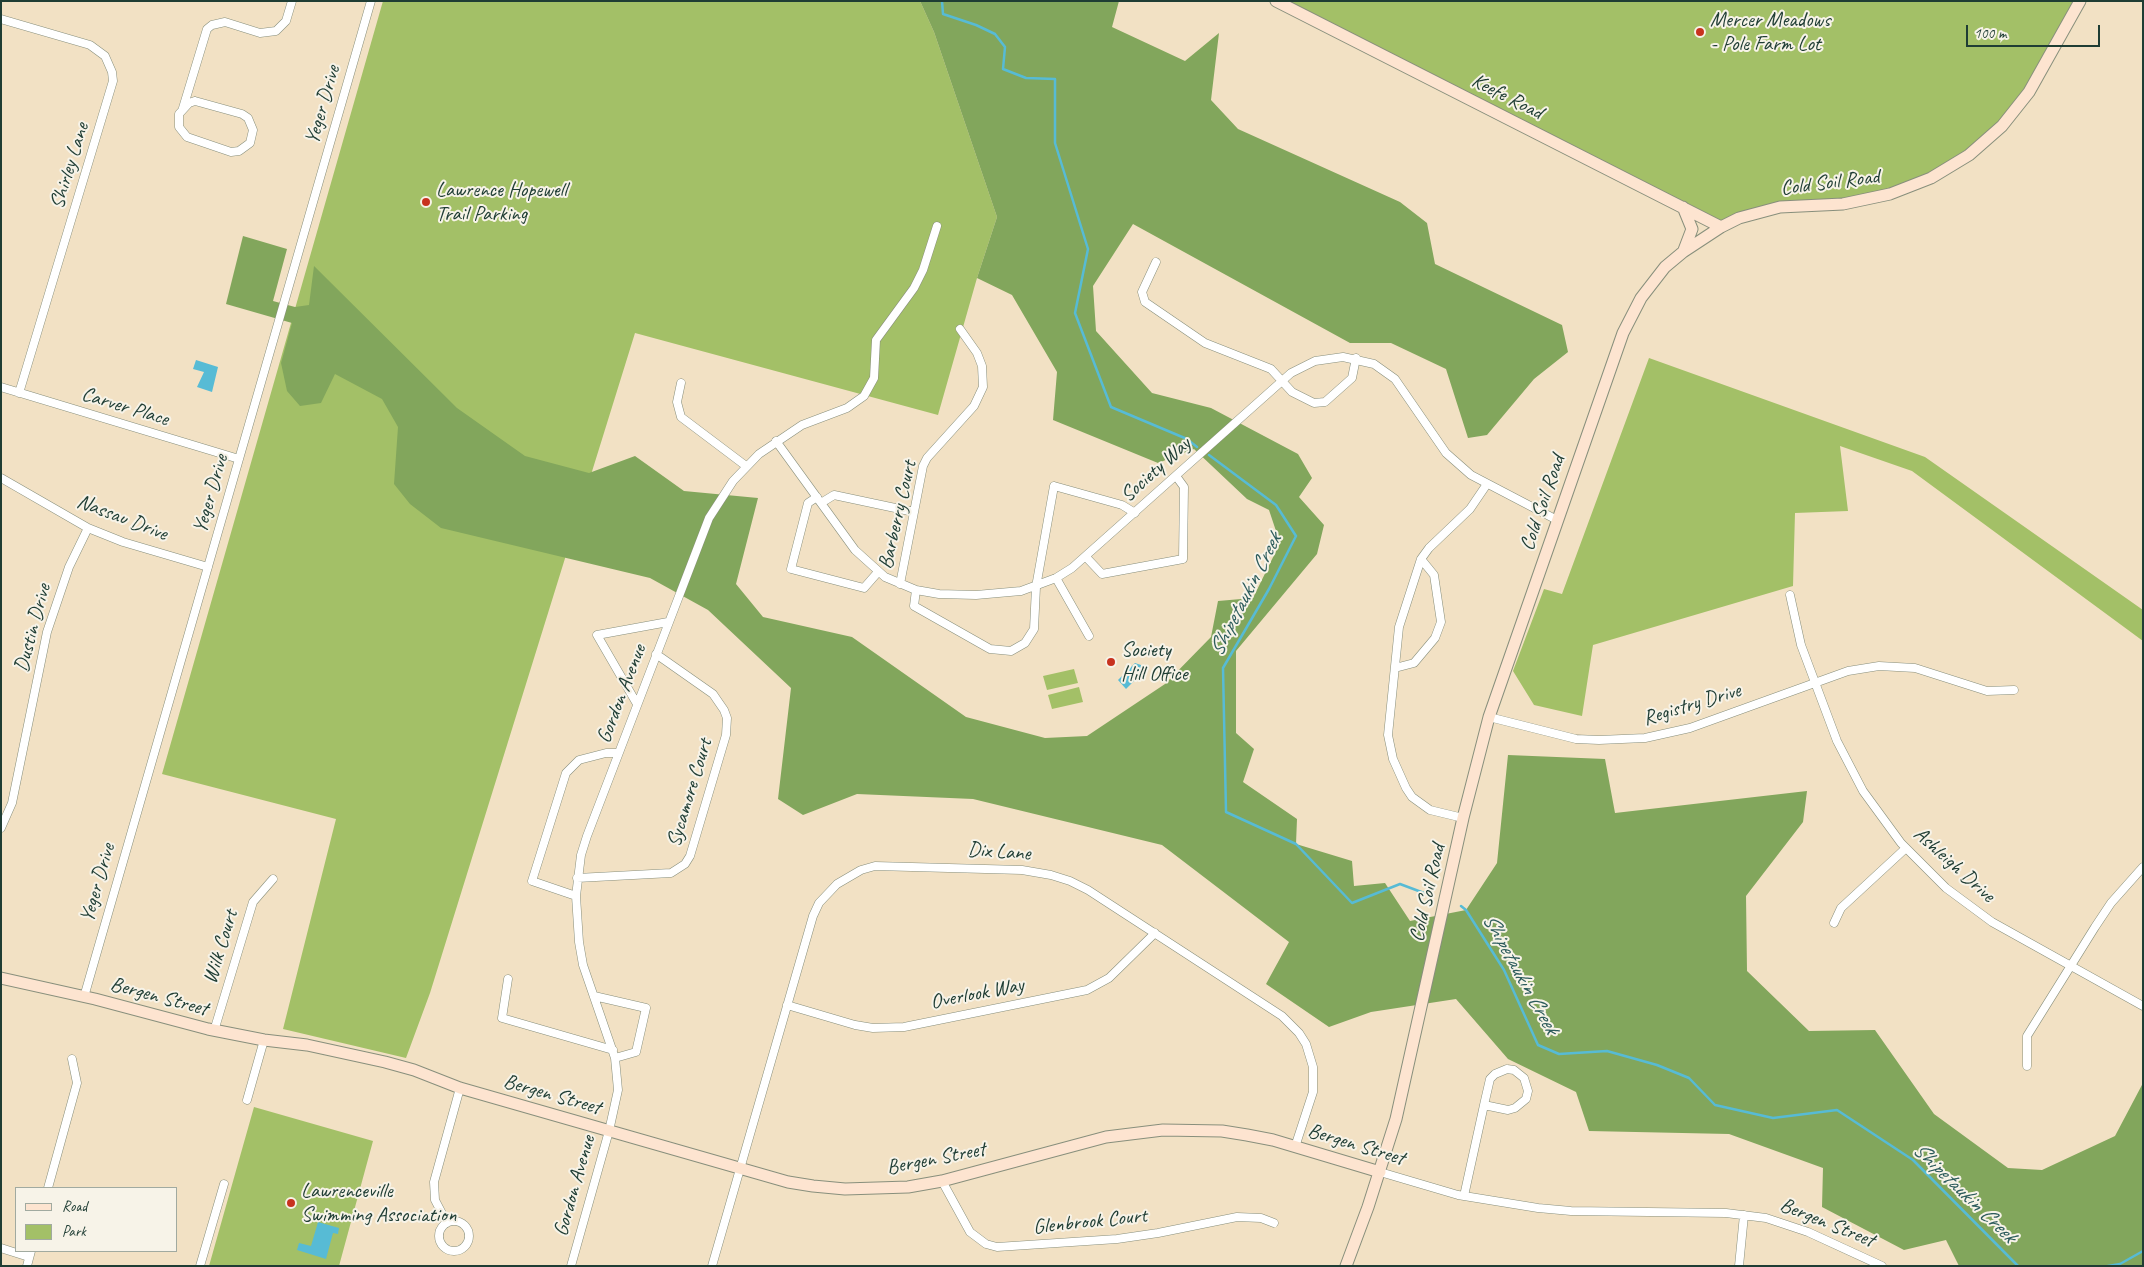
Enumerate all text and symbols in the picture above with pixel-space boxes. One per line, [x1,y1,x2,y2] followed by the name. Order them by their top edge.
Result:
[1710,7,1830,57] place label: Mercer Meadows - Pole Farm Lot
[1969,15,2103,47] scale bar
[1974,24,2006,43] text: 100 m
[1694,26,1706,38] marker: Mercer Meadows - Pole Farm Lot
[300,63,346,147] street label: Yeger Drive
[1467,68,1547,126] street label: Keefe Road
[45,120,95,212] street label: Shirley Lane
[1779,164,1881,202] street label: Cold Soil Road
[436,177,567,227] place label: Lawrence Hopewell Trail Parking
[420,196,432,208] marker: Lawrence Hopewell Trail Parking
[78,382,172,432] street label: Carver Place
[1116,432,1196,508] street label: Society Way
[188,452,234,536] street label: Yeger Drive
[1515,452,1571,554] street label: Cold Soil Road
[873,458,923,572] street label: Barberry Court
[73,489,171,547] street label: Nassau Drive
[1204,529,1288,661] water label: Shipetaukin Creek
[9,581,57,675] street label: Dustin Drive
[1121,637,1188,687] place label: Society Hill Office
[592,641,652,747] street label: Gordon Avenue
[1105,656,1117,668] marker: Society Hill Office
[1640,678,1744,732] street label: Registry Drive
[662,736,718,850] street label: Sycamore Court
[1908,822,2000,908] street label: Ashleigh Drive
[967,837,1031,867] street label: Dix Lane
[75,841,121,925] street label: Yeger Drive
[1405,842,1451,944] street label: Cold Soil Road
[198,907,244,987] street label: Wilk Court
[1476,909,1564,1039] water label: Shipetaukin Creek
[108,972,210,1022] street label: Bergen Street
[928,973,1026,1015] street label: Overlook Way
[501,1069,603,1121] street label: Bergen Street
[1305,1118,1407,1172] street label: Bergen Street
[549,1133,601,1239] street label: Gordon Avenue
[885,1137,987,1181] street label: Bergen Street
[1907,1137,2021,1249] water label: Shipetaukin Creek
[301,1178,456,1228] place label: Lawrenceville Swimming Association
[15,1187,178,1252] legend
[1776,1193,1878,1253] street label: Bergen Street
[62,1197,87,1216] text: Road
[285,1197,297,1209] marker: Lawrenceville Swimming Association
[1032,1204,1148,1240] street label: Glenbrook Court
[62,1222,86,1241] text: Park

